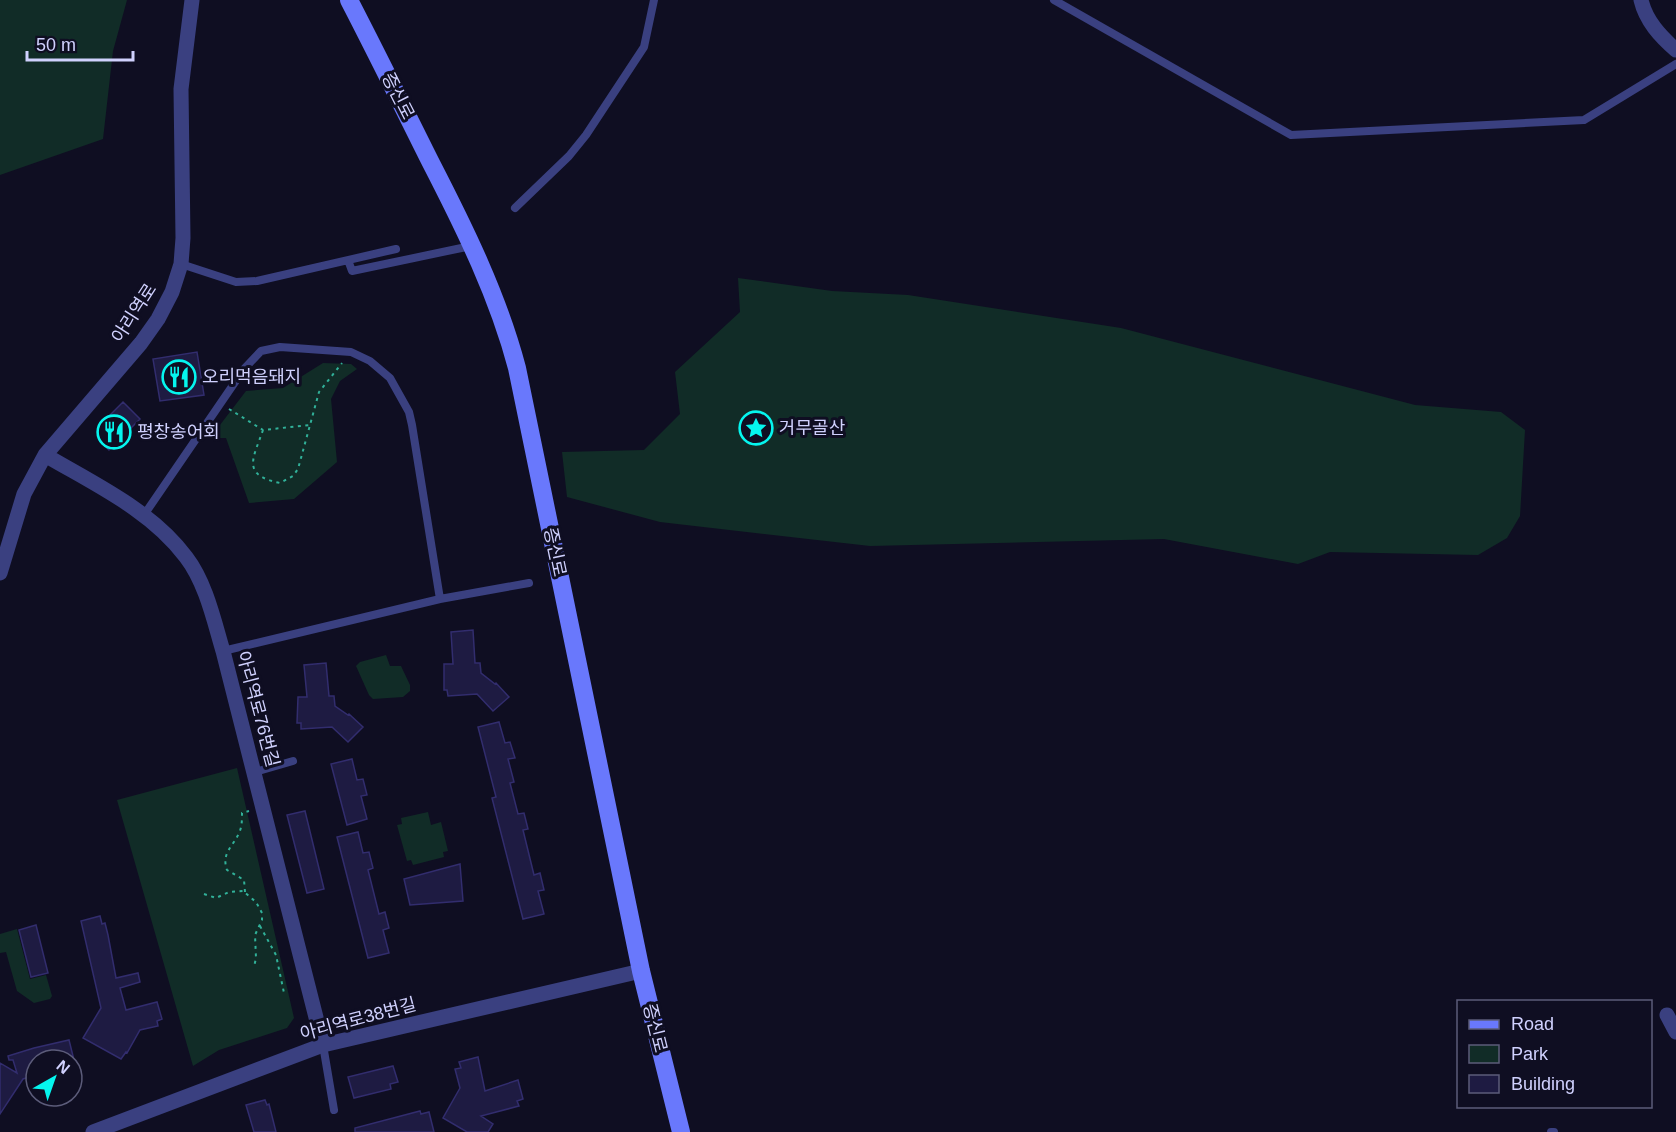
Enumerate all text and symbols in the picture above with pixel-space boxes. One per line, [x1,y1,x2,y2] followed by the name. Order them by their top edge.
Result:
[27,24,134,62] scale bar
[36,35,76,55] text: 50 m
[378,69,418,123] street label: 증신로
[108,280,160,346] street label: 아리역로
[161,359,197,395] restaurant icon: 오리먹음돼지
[202,367,301,387] place label: 오리먹음돼지
[738,410,774,446] place icon: 거무골산
[96,414,132,450] restaurant icon: 평창송어회
[779,418,845,438] place label: 거무골산
[137,422,220,442] place label: 평창송어회
[540,526,570,578] street label: 증신로
[233,649,283,769] street label: 아리역로76번길
[298,994,418,1044] street label: 아리역로38번길
[1457,1000,1652,1108] legend
[639,1001,671,1055] street label: 증신로
[1511,1014,1554,1034] text: Road
[1511,1044,1549,1064] text: Park
[24,1048,84,1108] north arrow
[53,1057,73,1077] text: N
[1511,1074,1575,1094] text: Building

